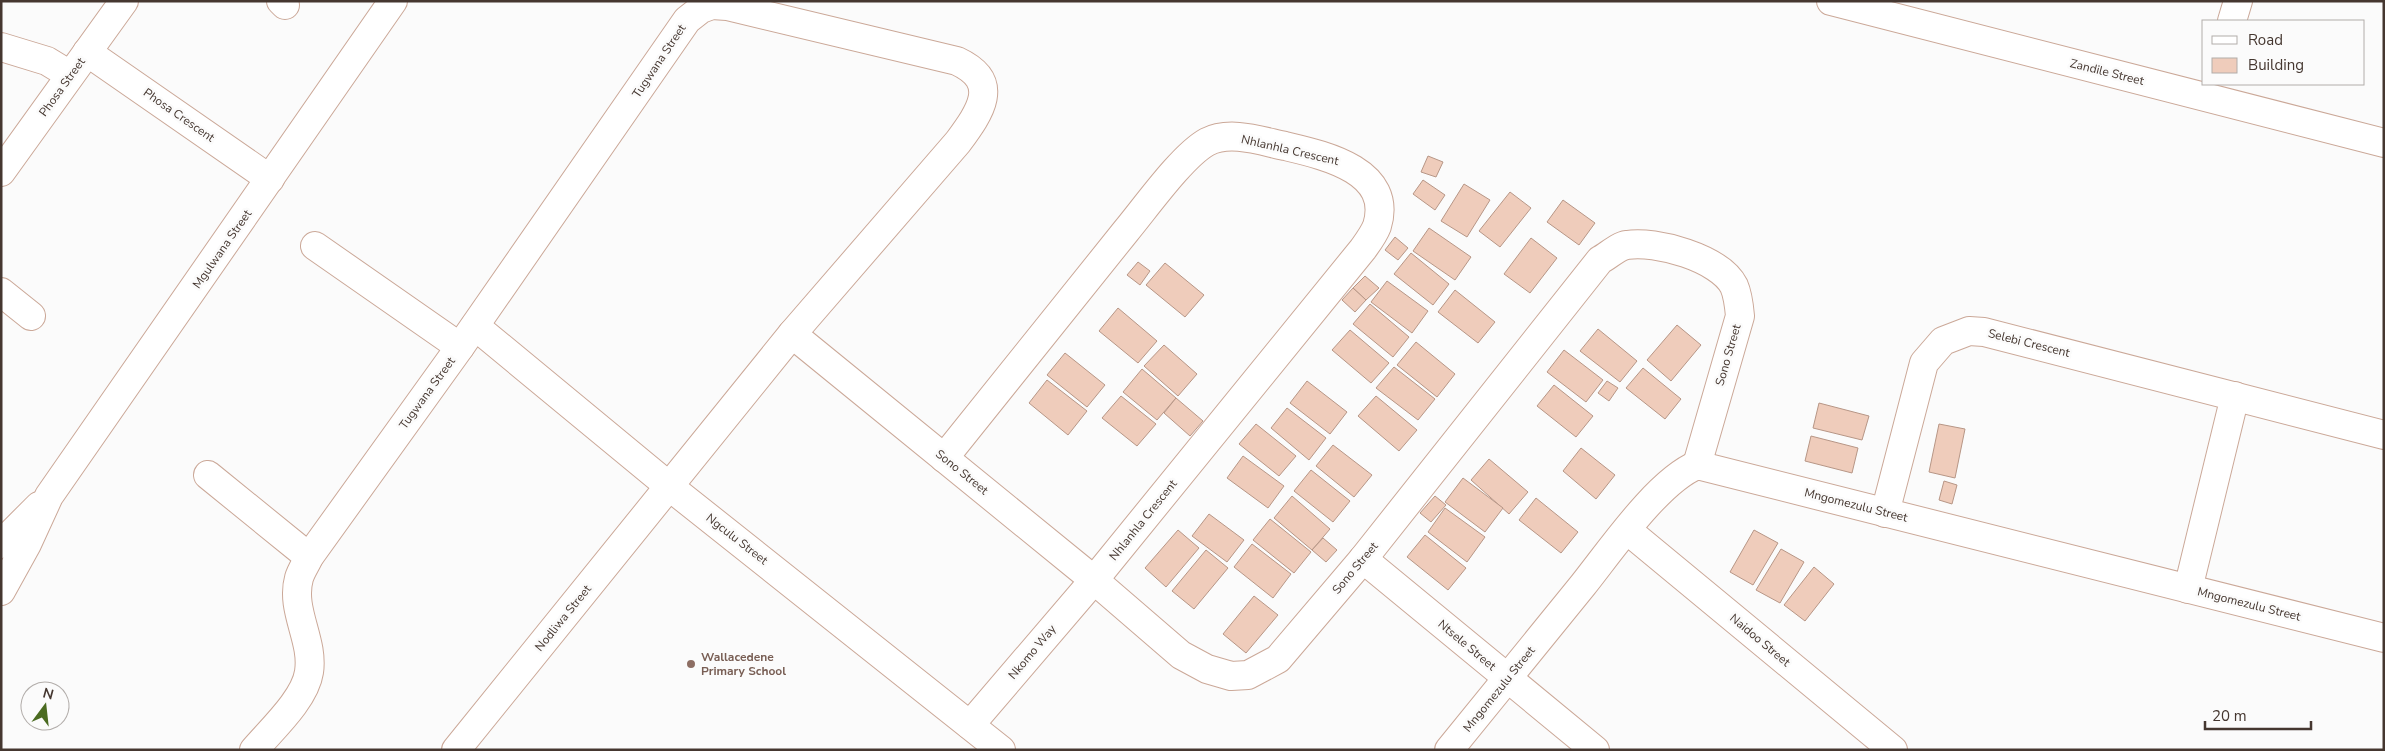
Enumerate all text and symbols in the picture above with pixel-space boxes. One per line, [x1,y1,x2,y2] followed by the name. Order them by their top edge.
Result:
[628,20,690,101] street label: Tugwana Street
[2202,20,2365,85] legend
[2248,30,2283,50] text: Road
[35,54,89,120] street label: Phosa Street
[2068,55,2146,89] street label: Zandile Street
[2248,55,2304,75] text: Building
[140,84,218,146] street label: Phosa Crescent
[1240,131,1341,169] street label: Nhlanhla Crescent
[189,206,256,292] street label: Mgulwana Street
[1712,322,1745,388] street label: Sono Street
[1986,325,2072,361] street label: Selebi Crescent
[395,353,459,432] street label: Tugwana Street
[932,446,992,499] street label: Sono Street
[1105,476,1181,564] street label: Nhlanhla Crescent
[1803,484,1910,526] street label: Mngomezulu Street
[703,510,772,569] street label: Ngculu Street
[1329,538,1382,597] street label: Sono Street
[531,581,595,655] street label: Nodliwa Street
[2196,583,2303,625] street label: Mngomezulu Street
[1726,610,1794,670] street label: Naidoo Street
[1435,616,1500,674] street label: Ntsele Street
[1005,621,1060,683] street label: Nkomo Way
[1459,642,1539,735] street label: Mngomezulu Street
[701,649,786,679] place label: Wallacedene Primary School
[685,658,697,670] marker: Wallacedene Primary School
[20,681,70,731] north arrow
[41,683,56,704] text: N
[2205,698,2311,730] scale bar
[2212,706,2247,726] text: 20 m

